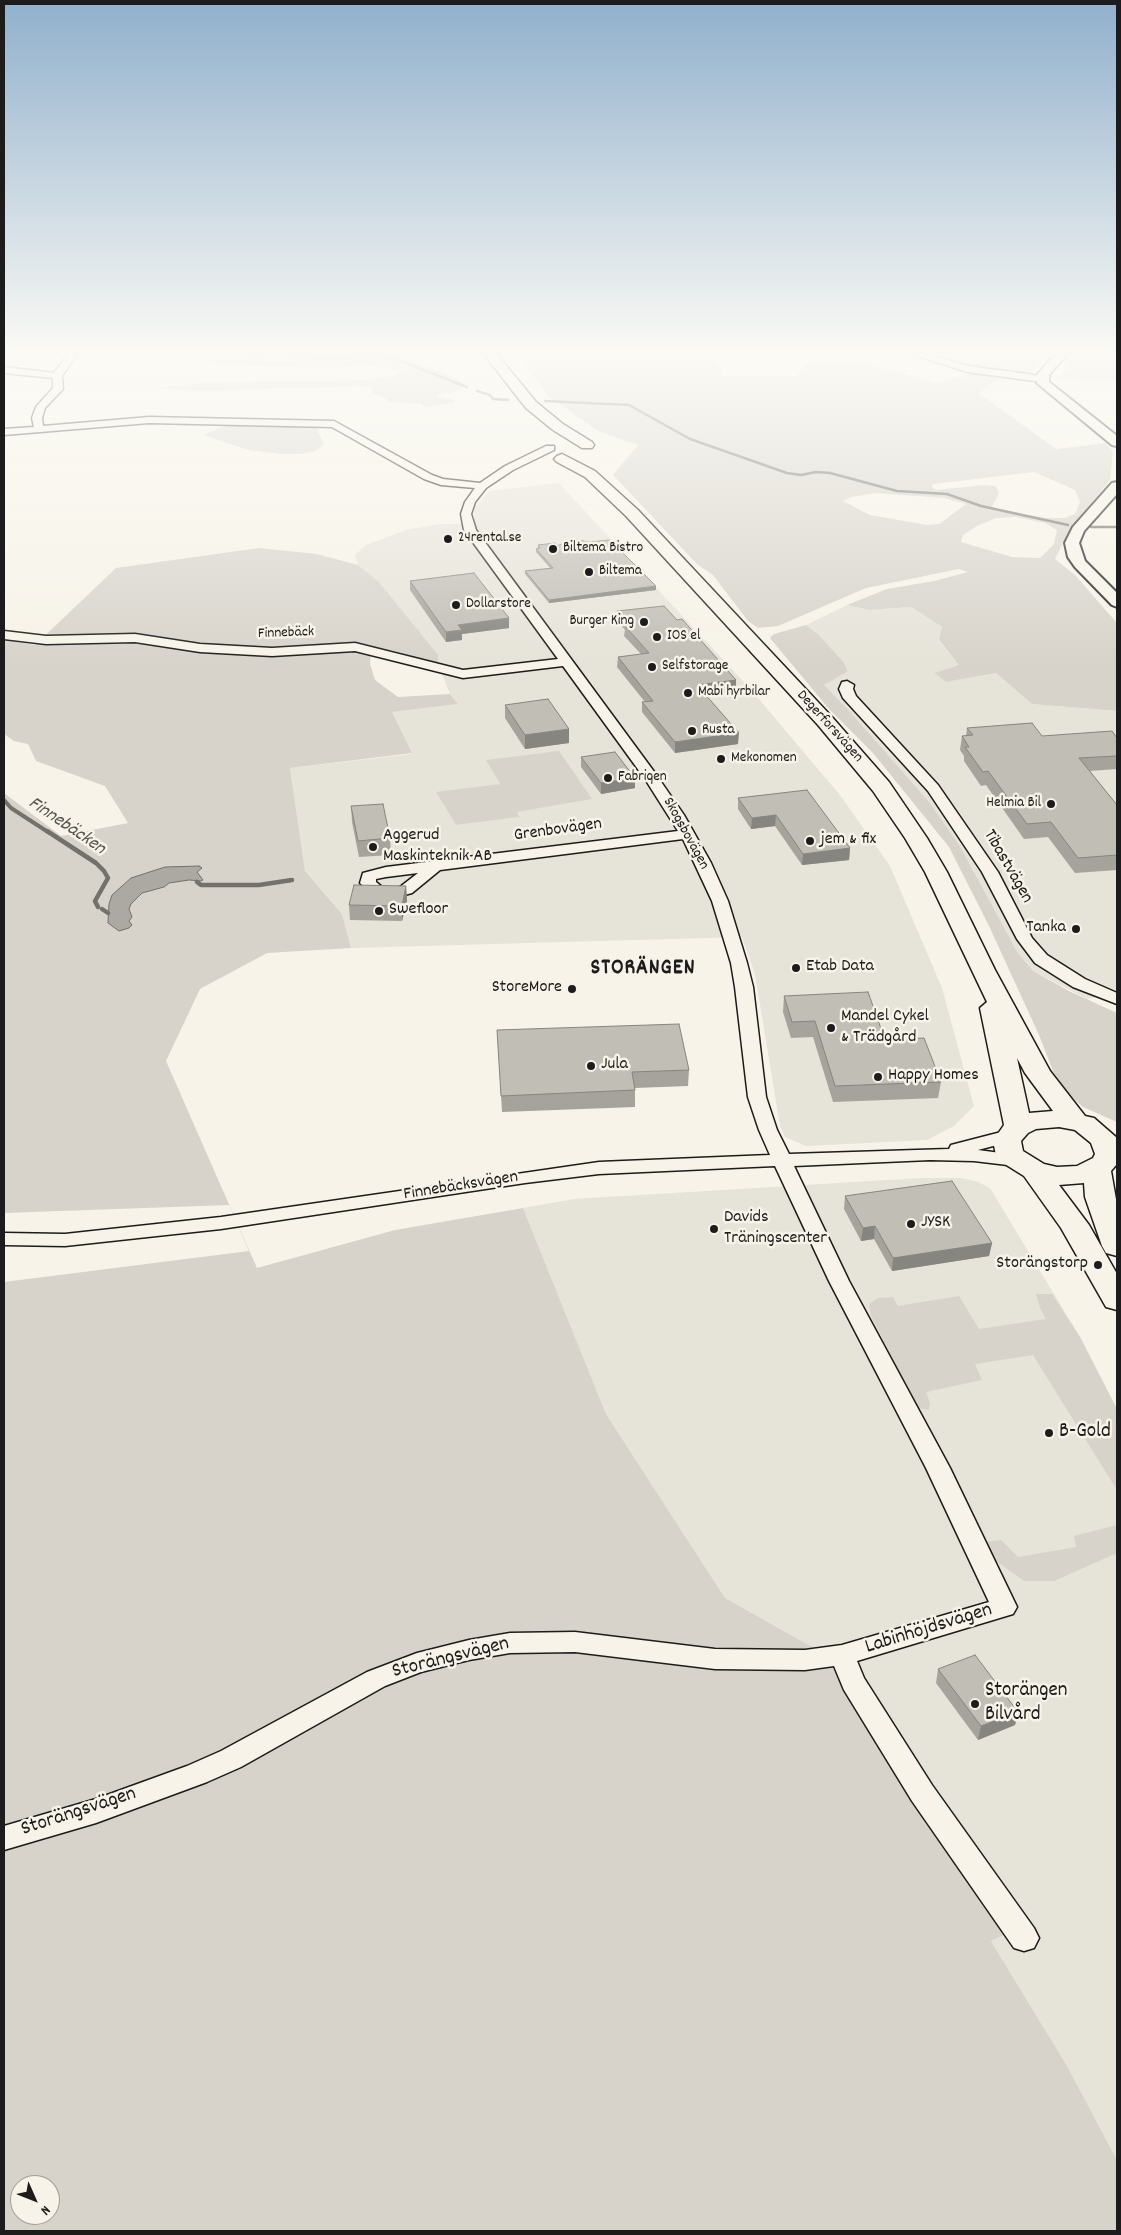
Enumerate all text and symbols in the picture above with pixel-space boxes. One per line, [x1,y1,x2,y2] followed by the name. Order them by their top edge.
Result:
[458,530,521,548] place label: 24rental.se
[442,533,454,545] marker: 24rental.se
[563,540,643,558] place label: Biltema Bistro
[547,543,559,555] marker: Biltema Bistro
[599,563,642,581] place label: Biltema
[583,566,595,578] marker: Biltema
[466,596,531,614] place label: Dollarstore
[450,599,462,611] marker: Dollarstore
[570,613,634,631] place label: Burger King
[638,616,650,628] marker: Burger King
[258,624,314,644] street label: Finnebäck
[667,628,700,646] place label: IOS el
[651,631,663,643] marker: IOS el
[662,658,728,676] place label: Selfstorage
[646,661,658,673] marker: Selfstorage
[698,684,770,702] place label: Mabi hyrbilar
[682,687,694,699] marker: Mabi hyrbilar
[792,687,866,767] street label: Degerforsvägen
[702,722,735,740] place label: Rusta
[686,725,698,737] marker: Rusta
[731,750,797,768] place label: Mekonomen
[715,753,727,765] marker: Mekonomen
[618,769,667,787] place label: Fabriqen
[602,772,614,784] marker: Fabriqen
[23,793,109,861] water label: Finnebäcken
[658,795,712,873] street label: Skogsbovägen
[986,795,1041,813] place label: Helmia Bil
[1045,798,1057,810] marker: Helmia Bil
[513,814,603,848] street label: Grenbovägen
[383,826,492,869] place label: Aggerud Maskinteknik AB
[977,826,1037,908] street label: Tibastvägen
[820,830,876,852] place label: jem & fix
[804,835,816,847] marker: jem & fix
[367,841,379,853] marker: Aggerud Maskinteknik AB
[389,900,448,922] place label: Swefloor
[373,905,385,917] marker: Swefloor
[1026,918,1066,940] place label: Tanka
[1070,923,1082,935] marker: Tanka
[589,957,697,983] district label: STORÄNGEN
[806,957,874,979] place label: Etab Data
[790,962,802,974] marker: Etab Data
[492,978,562,1000] place label: StoreMore
[566,983,578,995] marker: StoreMore
[841,1007,929,1050] place label: Mandel Cykel & Trädgård
[825,1022,837,1034] marker: Mandel Cykel & Trädgård
[601,1055,628,1077] place label: Jula
[585,1060,597,1072] marker: Jula
[888,1066,979,1088] place label: Happy Homes
[872,1071,884,1083] marker: Happy Homes
[402,1167,520,1207] street label: Finnebäcksvägen
[724,1208,827,1250] place label: Davids Träningscenter
[921,1213,950,1235] place label: JYSK
[905,1218,917,1230] marker: JYSK
[708,1223,720,1235] marker: Davids Träningscenter
[996,1254,1088,1276] place label: Storängstorp
[1092,1259,1104,1271] marker: Storängstorp
[1059,1420,1111,1446] place label: B-Gold
[1043,1427,1055,1439] marker: B-Gold
[862,1599,996,1661] street label: Labinhöjdsvägen
[390,1632,512,1686] street label: Storängsvägen
[985,1679,1067,1729] place label: Storängen Bilvård
[969,1698,981,1710] marker: Storängen Bilvård
[18,1783,140,1843] street label: Storängsvägen
[10,2175,60,2225] north arrow
[35,2200,55,2219] text: N

